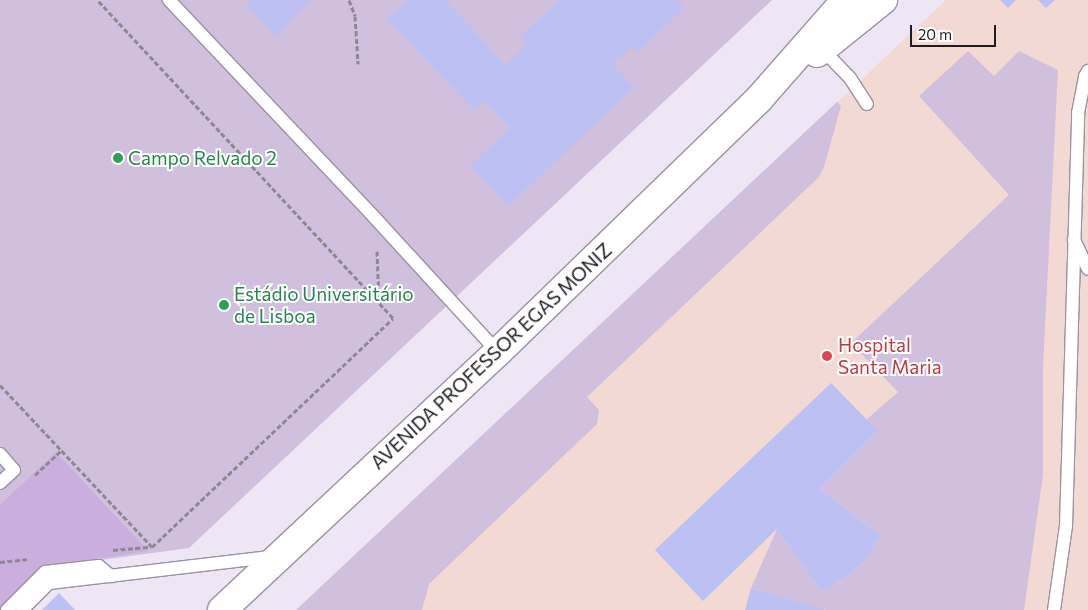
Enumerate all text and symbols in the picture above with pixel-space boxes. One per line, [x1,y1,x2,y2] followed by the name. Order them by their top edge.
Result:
[913,15,999,47] scale bar
[918,25,952,43] text: 20 m
[128,147,277,169] place label: Campo Relvado 2
[112,152,124,164] marker: Campo Relvado 2
[366,238,616,474] street label: AVENIDA PROFESSOR EGAS MONIZ
[234,283,414,327] place label: Estádio Universitário de Lisboa
[218,299,230,311] marker: Estádio Universitário de Lisboa
[838,334,942,378] place label: Hospital Santa Maria
[820,349,834,363] marker: Hospital Santa Maria

